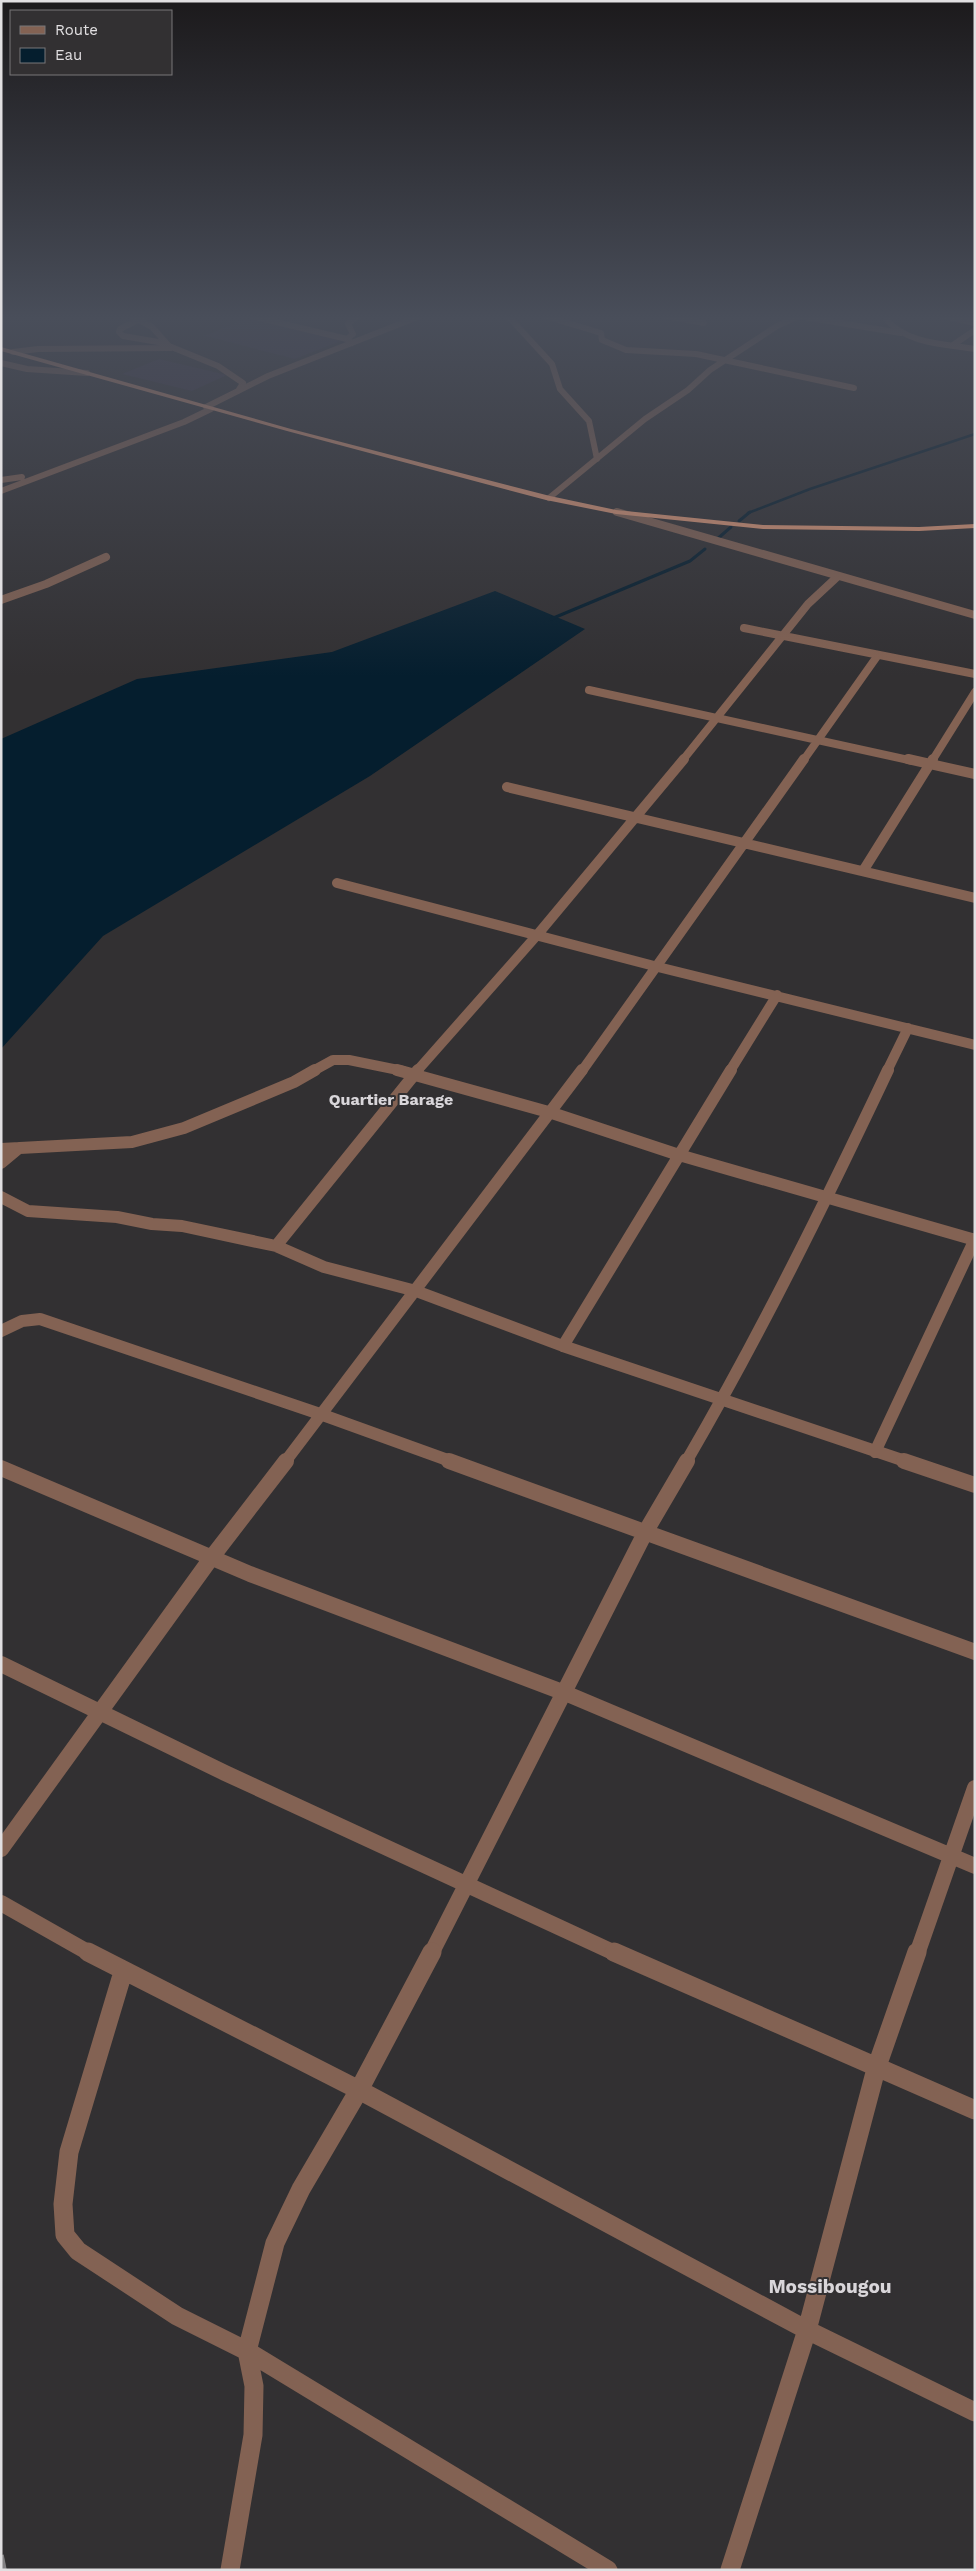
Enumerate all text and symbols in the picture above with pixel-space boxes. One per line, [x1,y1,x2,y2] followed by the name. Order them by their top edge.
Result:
[10,10,172,75] legend
[55,21,98,39] text: Route
[55,46,82,64] text: Eau
[329,1090,453,1109] district label: Quartier Barage
[768,2275,892,2298] district label: Mossibougou

